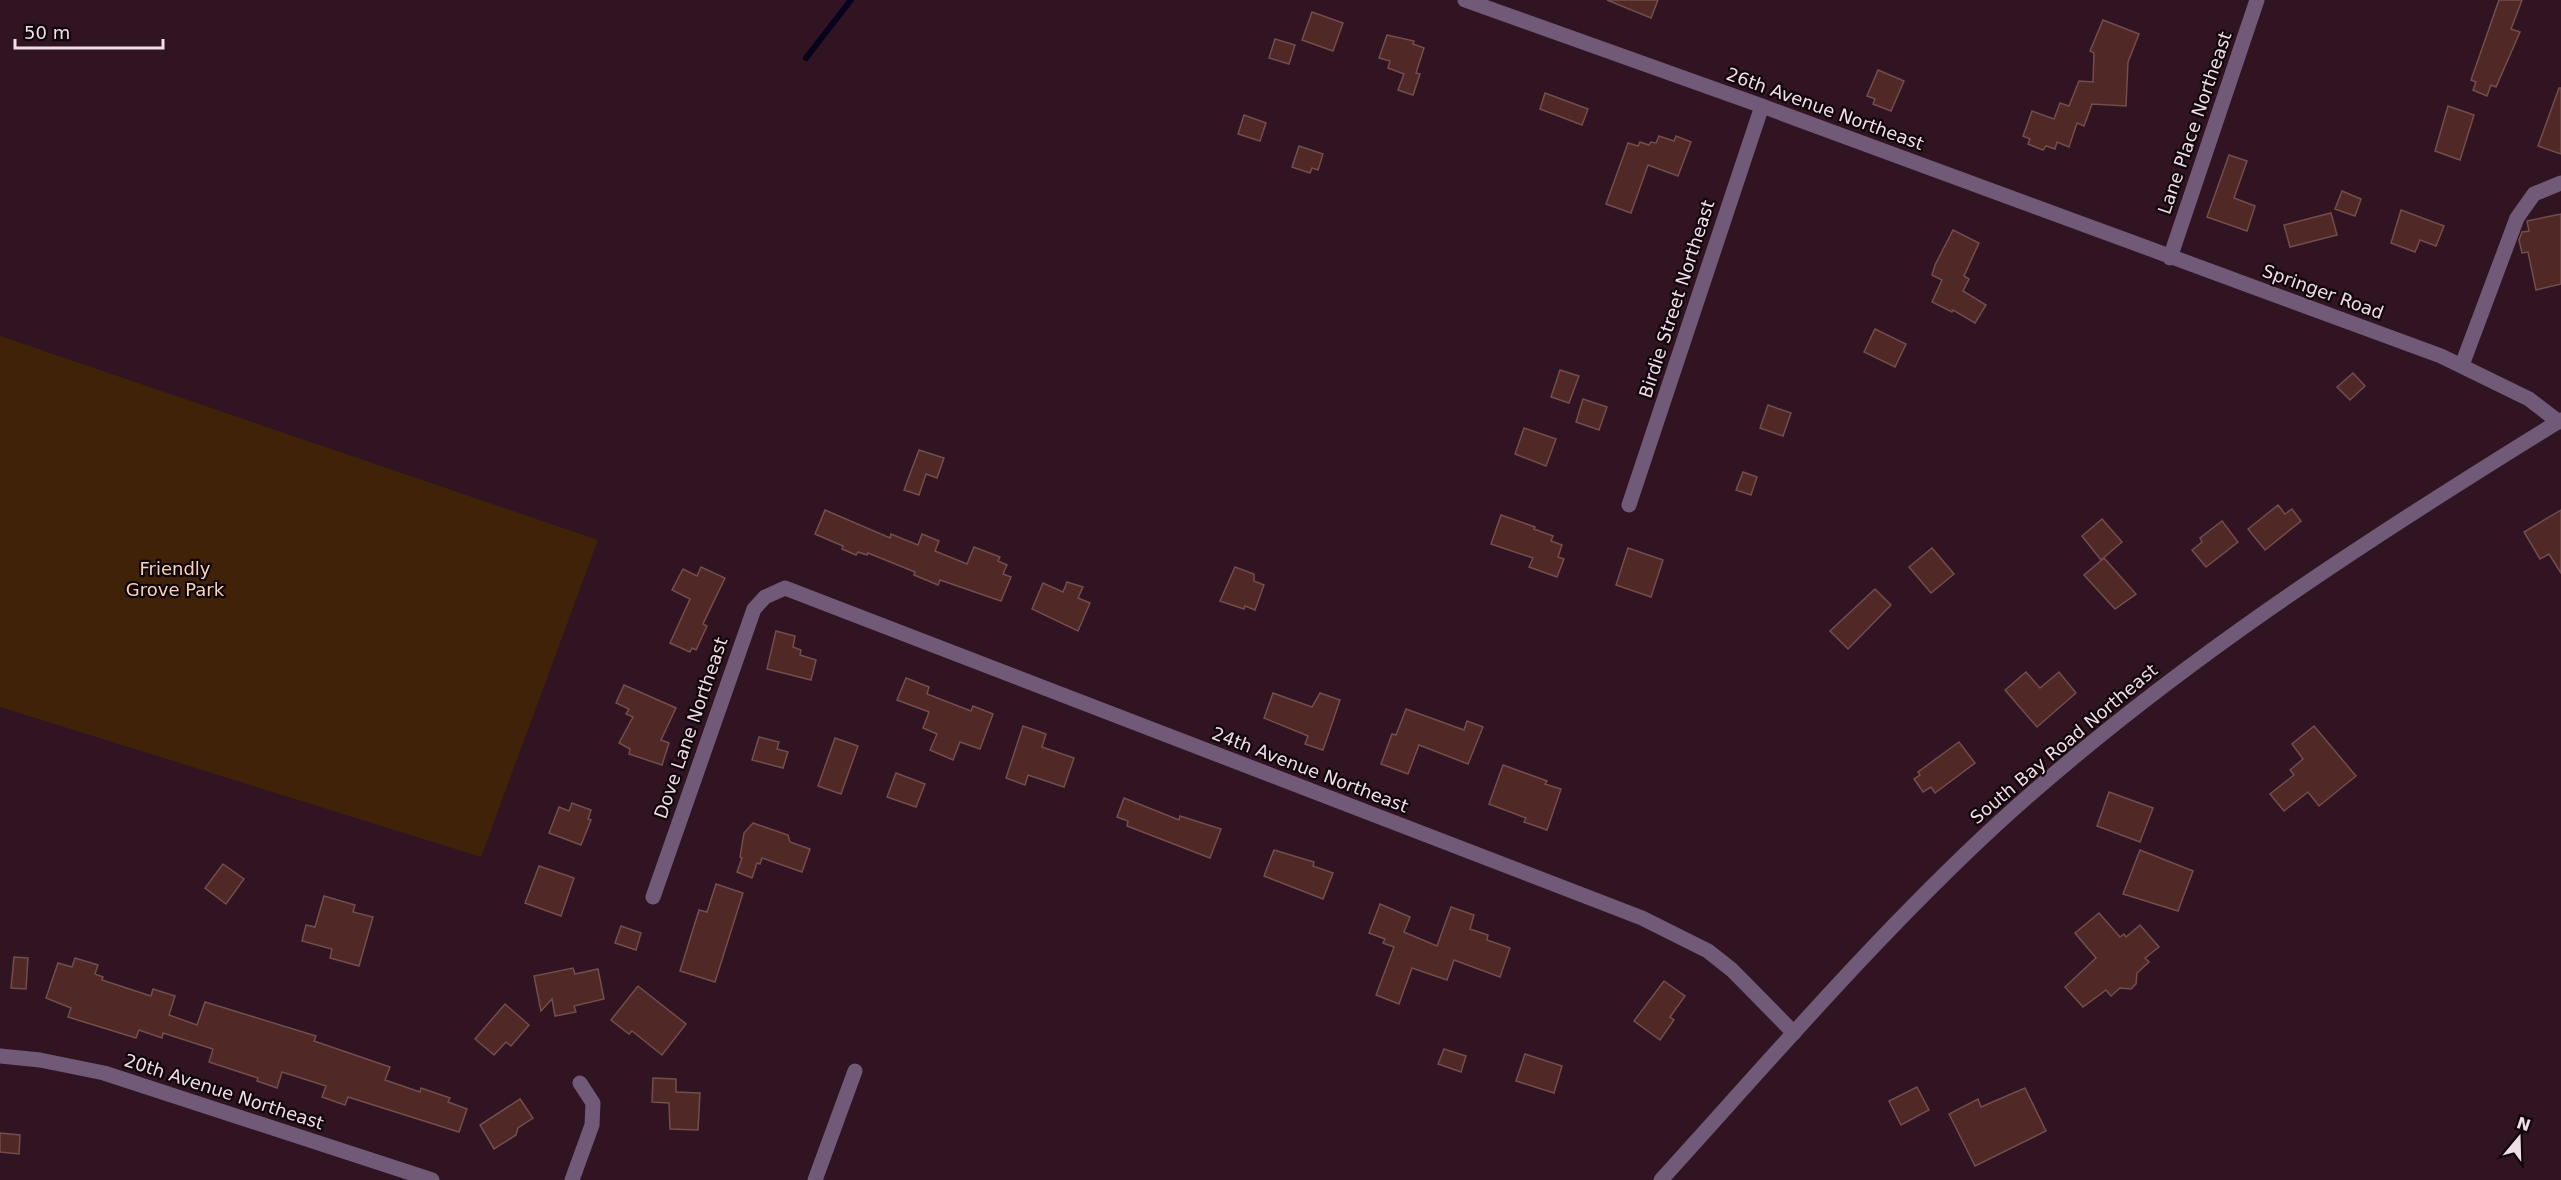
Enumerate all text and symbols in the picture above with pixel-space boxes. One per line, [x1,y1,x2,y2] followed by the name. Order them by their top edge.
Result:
[15,12,164,50] scale bar
[24,22,70,43] text: 50 m
[2153,29,2236,217] street label: Lane Place Northeast
[1724,63,1927,154] street label: 26th Avenue Northeast
[1635,197,1718,401] street label: Birdie Street Northeast
[2260,260,2387,323] street label: Springer Road
[126,558,225,600] park label: Friendly Grove Park
[650,634,731,821] street label: Dove Lane Northeast
[1966,659,2161,828] street label: South Bay Road Northeast
[1209,722,1411,817] street label: 24th Avenue Northeast
[122,1049,327,1134] street label: 20th Avenue Northeast
[2489,1108,2549,1168] north arrow
[2514,1113,2533,1135] text: N

